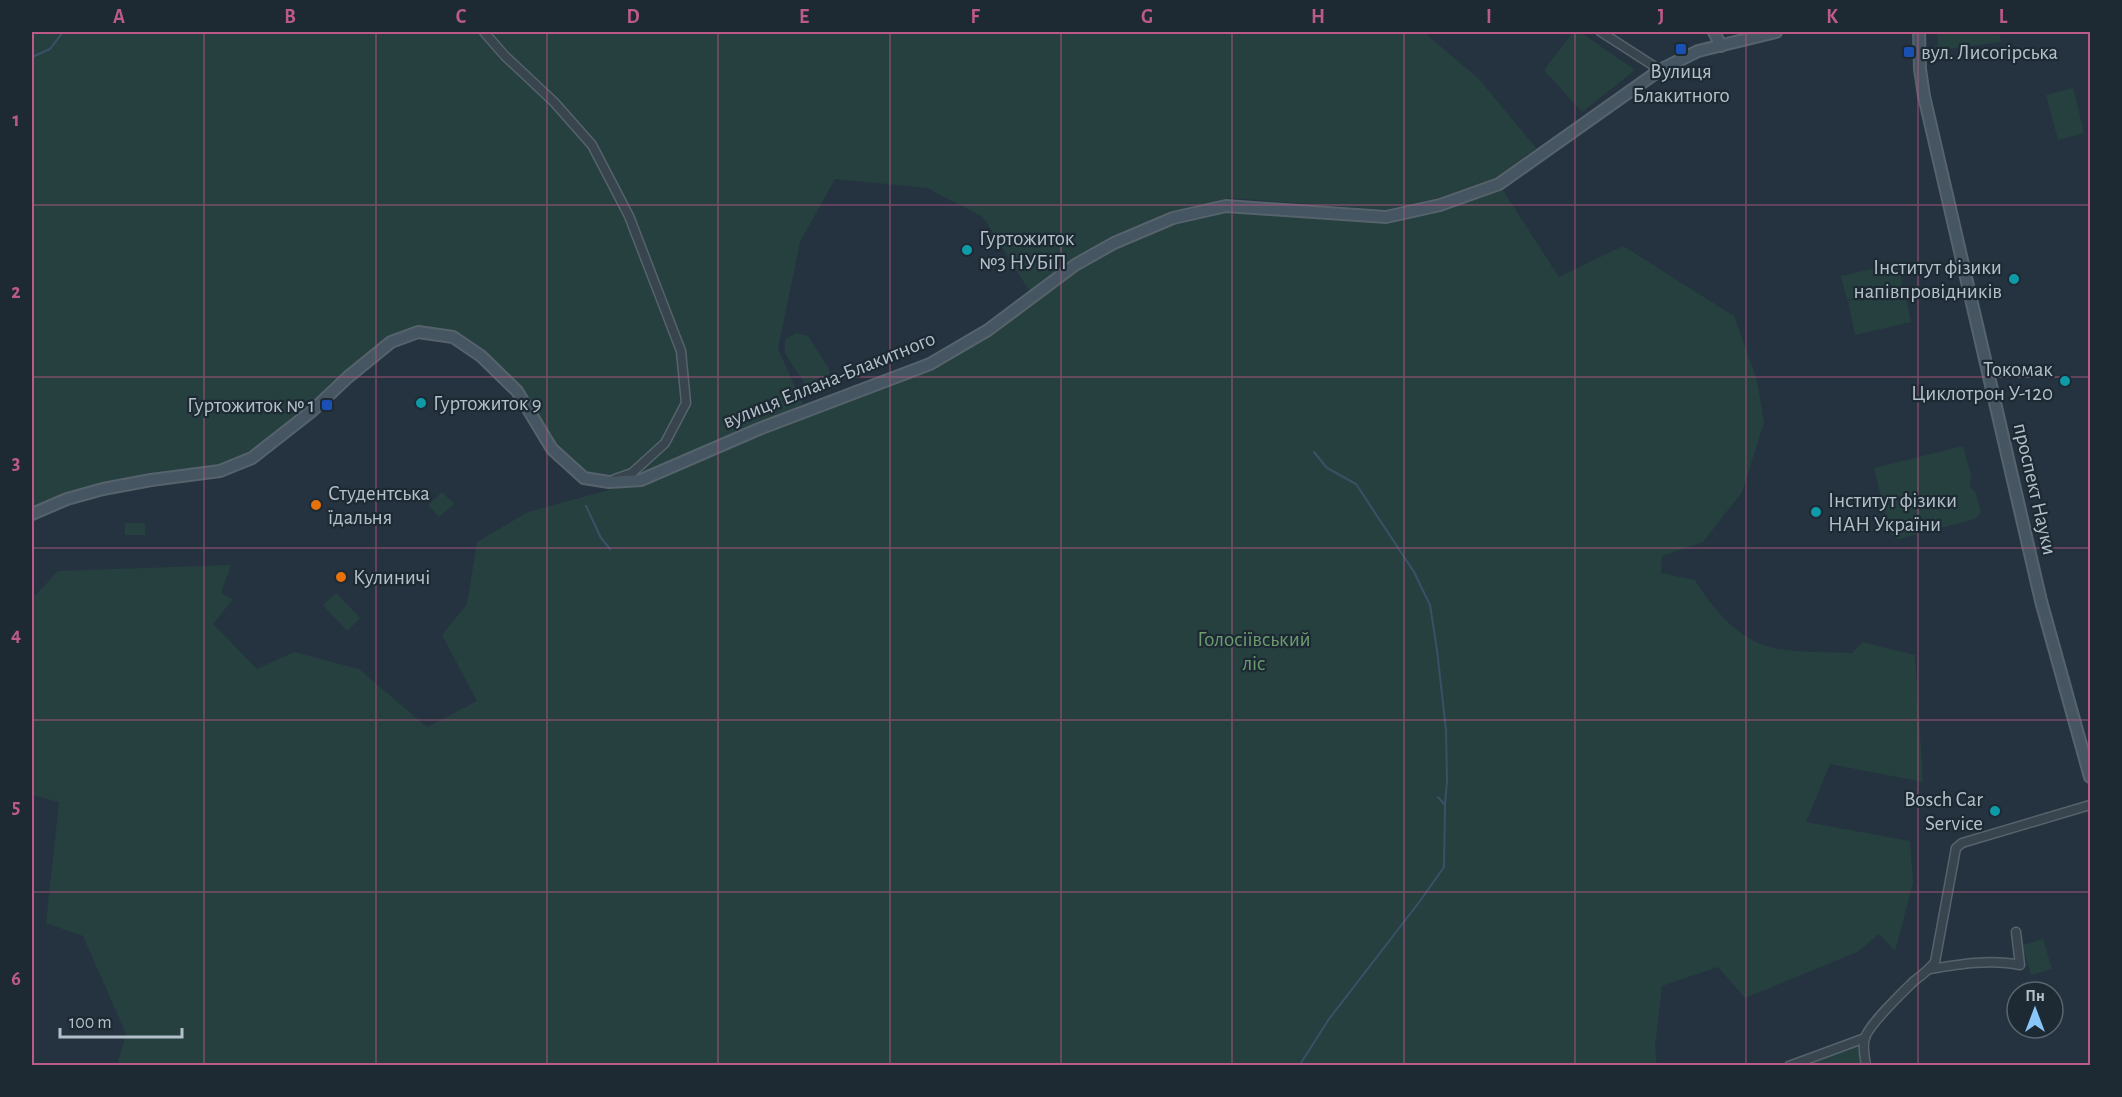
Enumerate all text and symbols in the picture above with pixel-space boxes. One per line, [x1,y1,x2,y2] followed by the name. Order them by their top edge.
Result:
[113,7,125,27] text: A
[284,7,296,27] text: B
[456,7,467,27] text: C
[626,7,640,27] text: D
[799,7,809,27] text: E
[970,7,980,27] text: F
[1141,7,1153,27] text: G
[1311,7,1325,27] text: H
[1486,7,1492,27] text: I
[1658,7,1664,27] text: J
[1826,7,1838,27] text: K
[1999,7,2008,27] text: L
[1674,42,1688,56] marker: Вулиця Блакитного
[1921,42,2058,63] place label: вул. Лисогірська
[1902,45,1916,59] marker: вул. Лисогірська
[1632,61,1730,106] place label: Вулиця Блакитного
[12,110,20,130] text: 1
[979,228,1075,273] place label: Гуртожиток №3 НУБіП
[960,243,974,257] marker: Гуртожиток №3 НУБіП
[1853,257,2002,302] place label: Інститут фізики напівпровідників
[2007,272,2021,286] marker: Інститут фізики напівпровідників
[11,282,21,302] text: 2
[720,328,938,432] street label: вулиця Еллана-Блакитного
[1911,359,2053,404] place label: Токомак Циклотрон У-120
[2058,374,2072,388] marker: Токомак Циклотрон У-120
[433,393,542,414] place label: Гуртожиток 9
[187,395,315,416] place label: Гуртожиток № 1
[414,396,428,410] marker: Гуртожиток 9
[320,398,334,412] marker: Гуртожиток № 1
[2010,421,2060,557] street label: проспект Науки
[12,453,20,473] text: 3
[328,483,430,528] place label: Студентська їдальня
[1828,490,1957,535] place label: Інститут фізики НАН України
[309,498,323,512] marker: Студентська їдальня
[1809,505,1823,519] marker: Інститут фізики НАН України
[353,567,430,588] place label: Кулиничі
[334,570,348,584] marker: Кулиничі
[11,625,21,645] text: 4
[1197,629,1311,674] park label: Голосіївський ліс
[1904,789,1983,834] place label: Bosch Car Service
[12,797,20,817] text: 5
[1988,804,2002,818] marker: Bosch Car Service
[11,969,21,989] text: 6
[2005,980,2065,1040] north arrow
[2025,988,2045,1004] text: Пн
[60,1001,182,1039] scale bar
[69,1014,112,1032] text: 100 m

